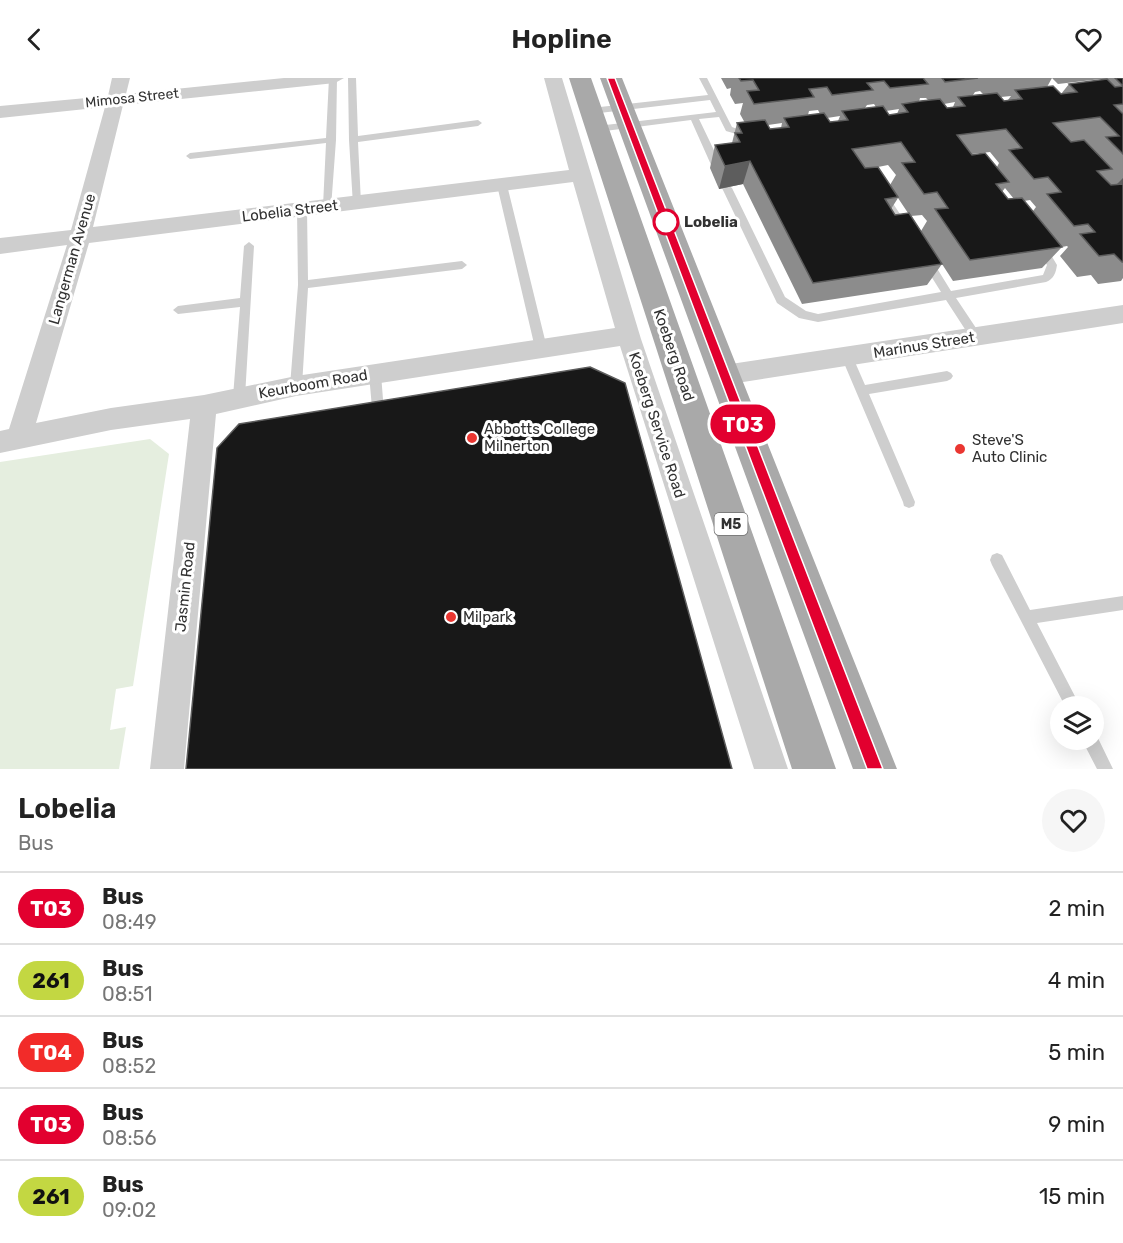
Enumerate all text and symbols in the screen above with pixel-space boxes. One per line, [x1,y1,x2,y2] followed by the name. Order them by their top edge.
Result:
[18,23,51,56] icon: back
[511,23,612,55] text: Hopline
[1072,23,1105,56] icon: heart
[84,85,180,111] street label: Mimosa Street
[45,191,99,327] street label: Langerman Avenue
[241,196,339,226] street label: Lobelia Street
[653,209,679,235] marker: Lobelia
[684,213,738,231] place label: Lobelia
[650,306,698,404] street label: Koeberg Road
[872,328,976,362] street label: Marinus Street
[625,350,689,500] street label: Koeberg Service Road
[257,366,369,402] street label: Keurboom Road
[708,404,777,444] line badge: T03
[722,412,764,437] text: T03
[484,420,595,455] place label: Abbotts College Milnerton
[465,431,479,445] marker: Abbotts College Milnerton
[972,431,1047,466] place label: Steve'S Auto Clinic
[953,442,967,456] marker: Steve'S Auto Clinic
[714,513,748,535] road number: M5
[171,541,199,633] street label: Jasmin Road
[463,608,513,626] place label: Milpark
[444,610,458,624] marker: Milpark
[1050,696,1104,750] map controls
[1050,696,1104,750] button: layers
[1042,789,1105,852] button: heart
[18,792,117,825] text: Lobelia
[18,831,54,855] text: Bus
[102,883,144,910] text: Bus
[1048,895,1105,922] text: 2 min
[30,896,72,921] text: T03
[102,910,157,934] text: 08:49
[102,955,144,982] text: Bus
[1048,967,1105,994] text: 4 min
[32,968,70,993] text: 261
[102,982,153,1006] text: 08:51
[102,1027,144,1054] text: Bus
[1048,1039,1105,1066] text: 5 min
[30,1040,72,1065] text: T04
[102,1054,156,1078] text: 08:52
[102,1099,144,1126] text: Bus
[1048,1111,1105,1138] text: 9 min
[30,1112,72,1137] text: T03
[102,1126,156,1150] text: 08:56
[102,1171,144,1198] text: Bus
[1039,1183,1105,1210] text: 15 min
[32,1184,70,1209] text: 261
[102,1198,156,1222] text: 09:02

